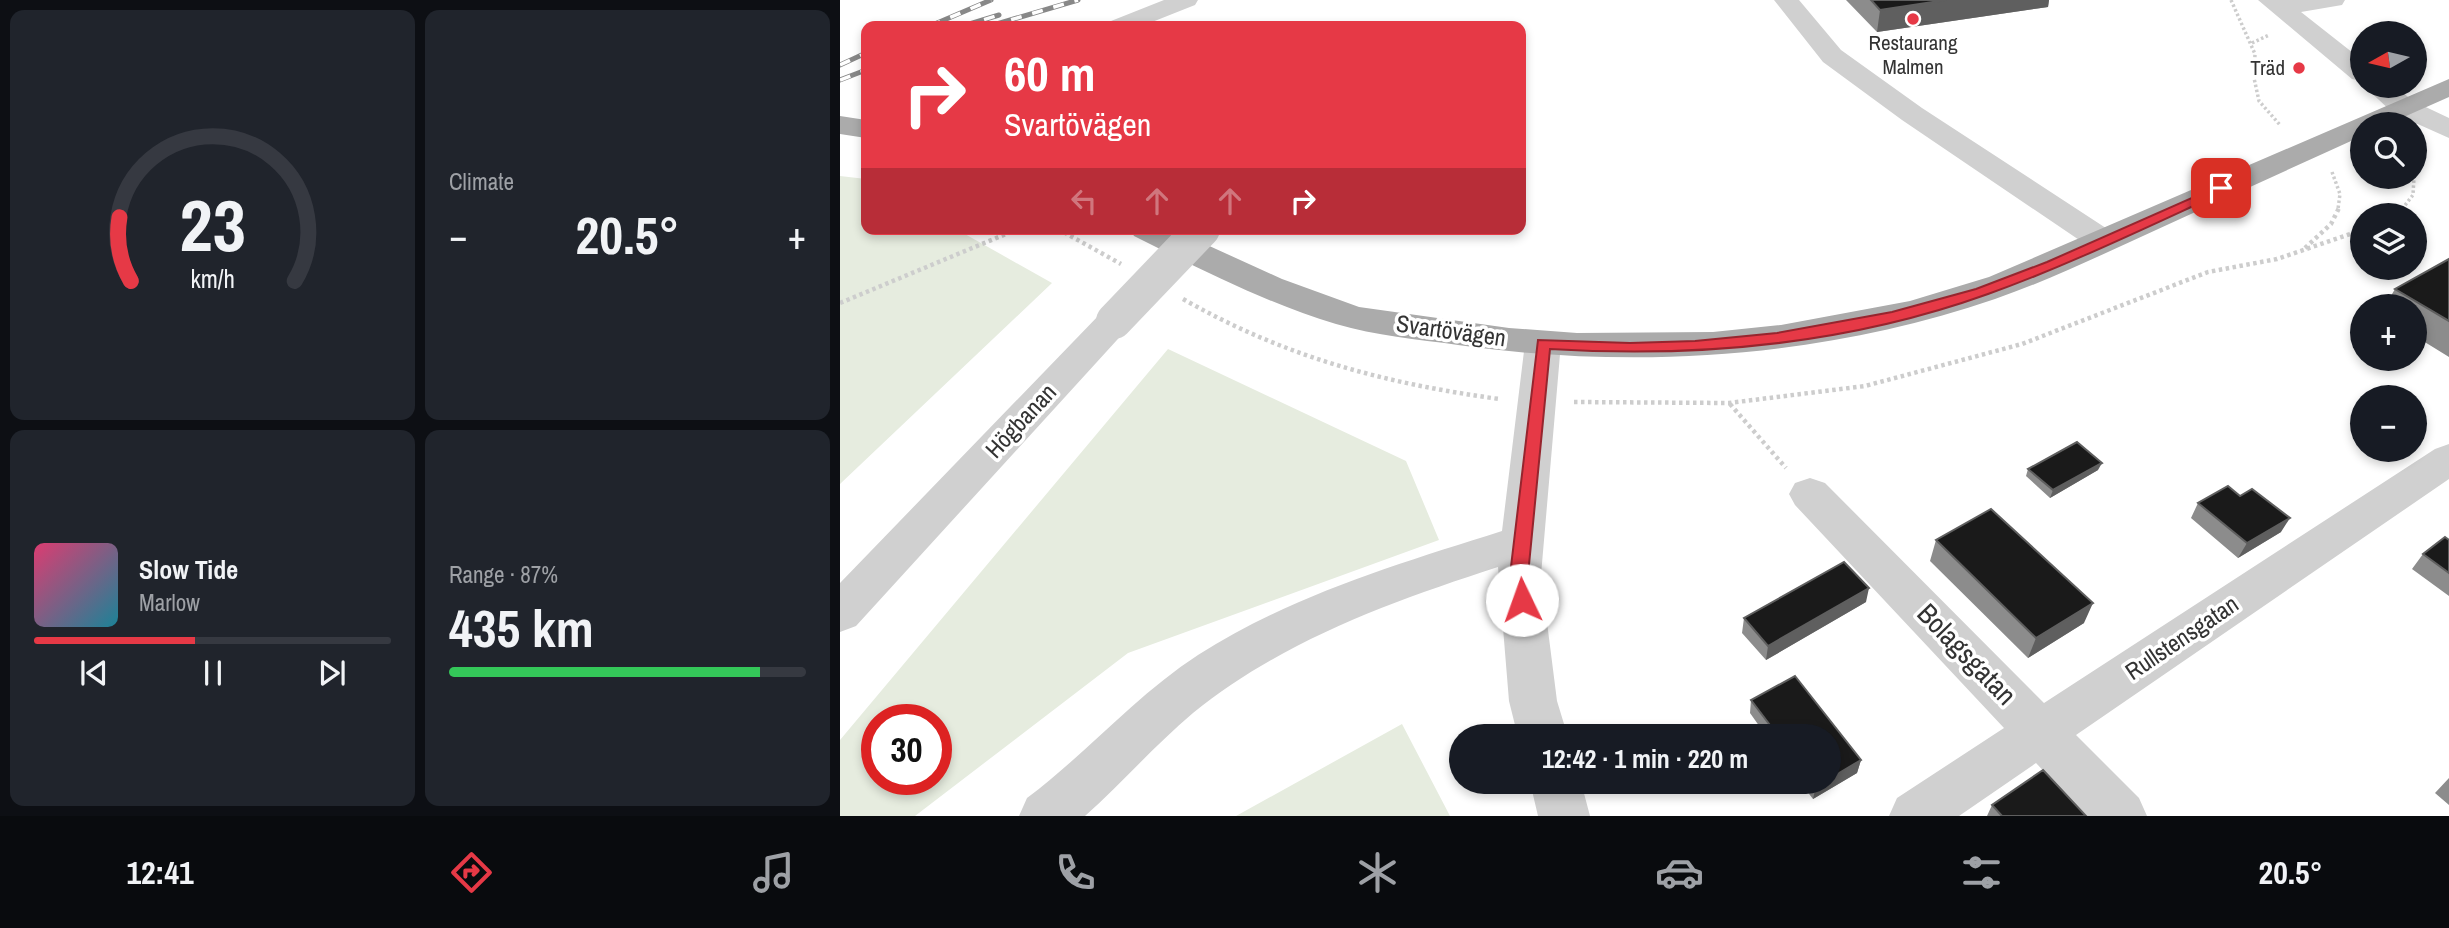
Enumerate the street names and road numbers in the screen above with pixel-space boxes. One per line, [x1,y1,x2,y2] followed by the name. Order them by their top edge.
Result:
[1394,306,1508,354] street label: Svartövägen
[978,376,1063,464] street label: Högbanan
[2119,588,2244,687] street label: Rullstensgatan
[1909,595,2025,713] street label: Bolagsgatan

